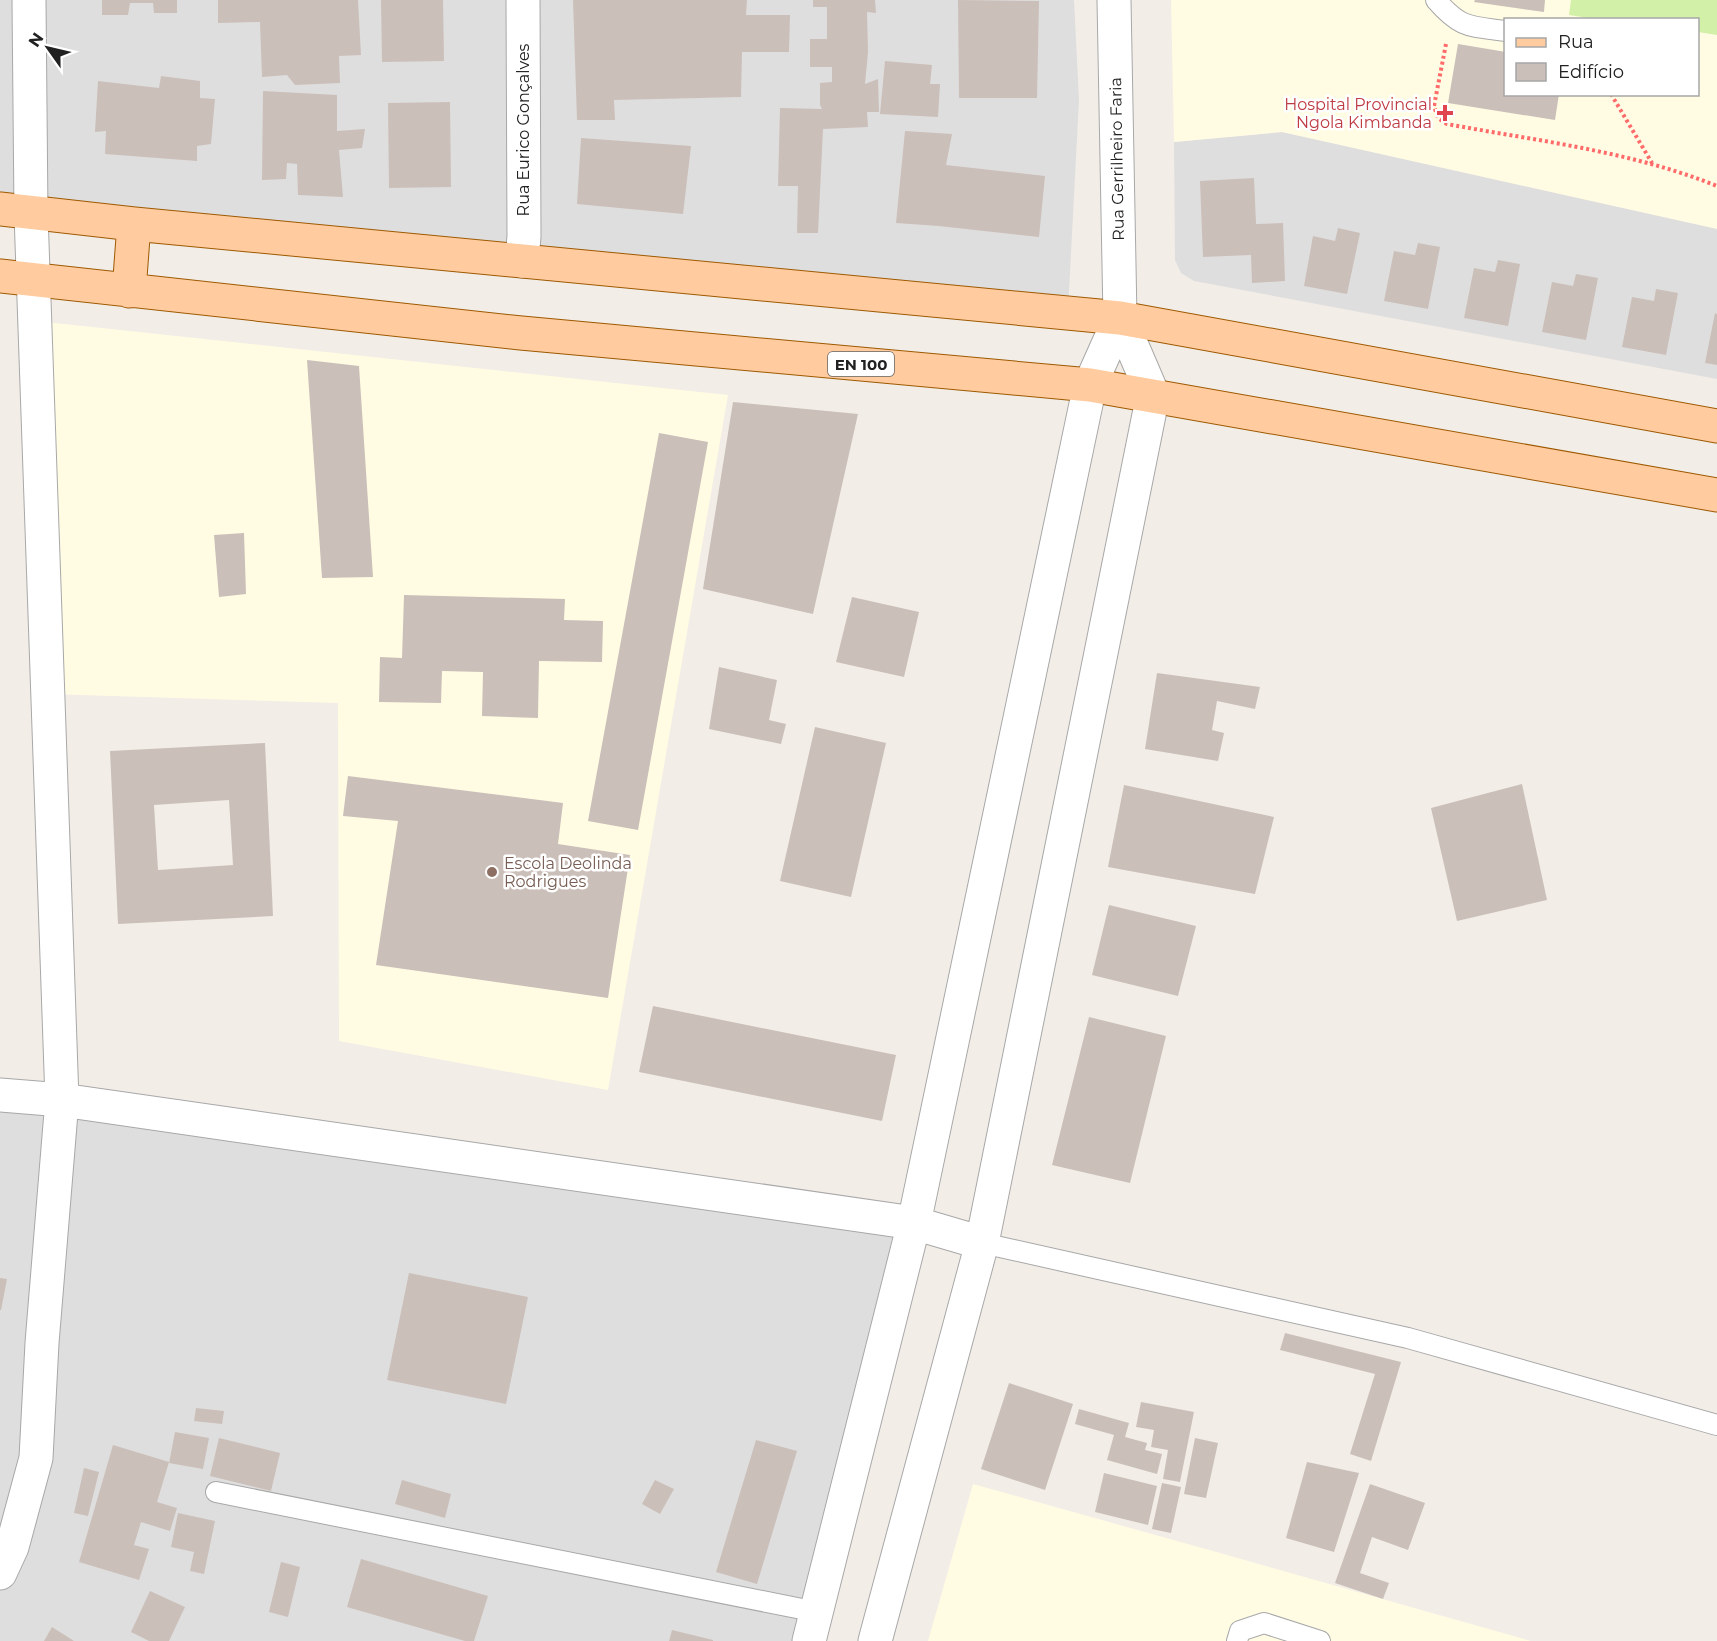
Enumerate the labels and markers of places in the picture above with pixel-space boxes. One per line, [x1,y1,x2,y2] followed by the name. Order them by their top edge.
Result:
[1284,95,1432,132] place label: Hospital Provincial Ngola Kimbanda
[1436,104,1454,122] marker: Hospital Provincial Ngola Kimbanda
[504,854,632,891] place label: Escola Deolinda Rodrigues
[485,865,499,879] marker: Escola Deolinda Rodrigues

